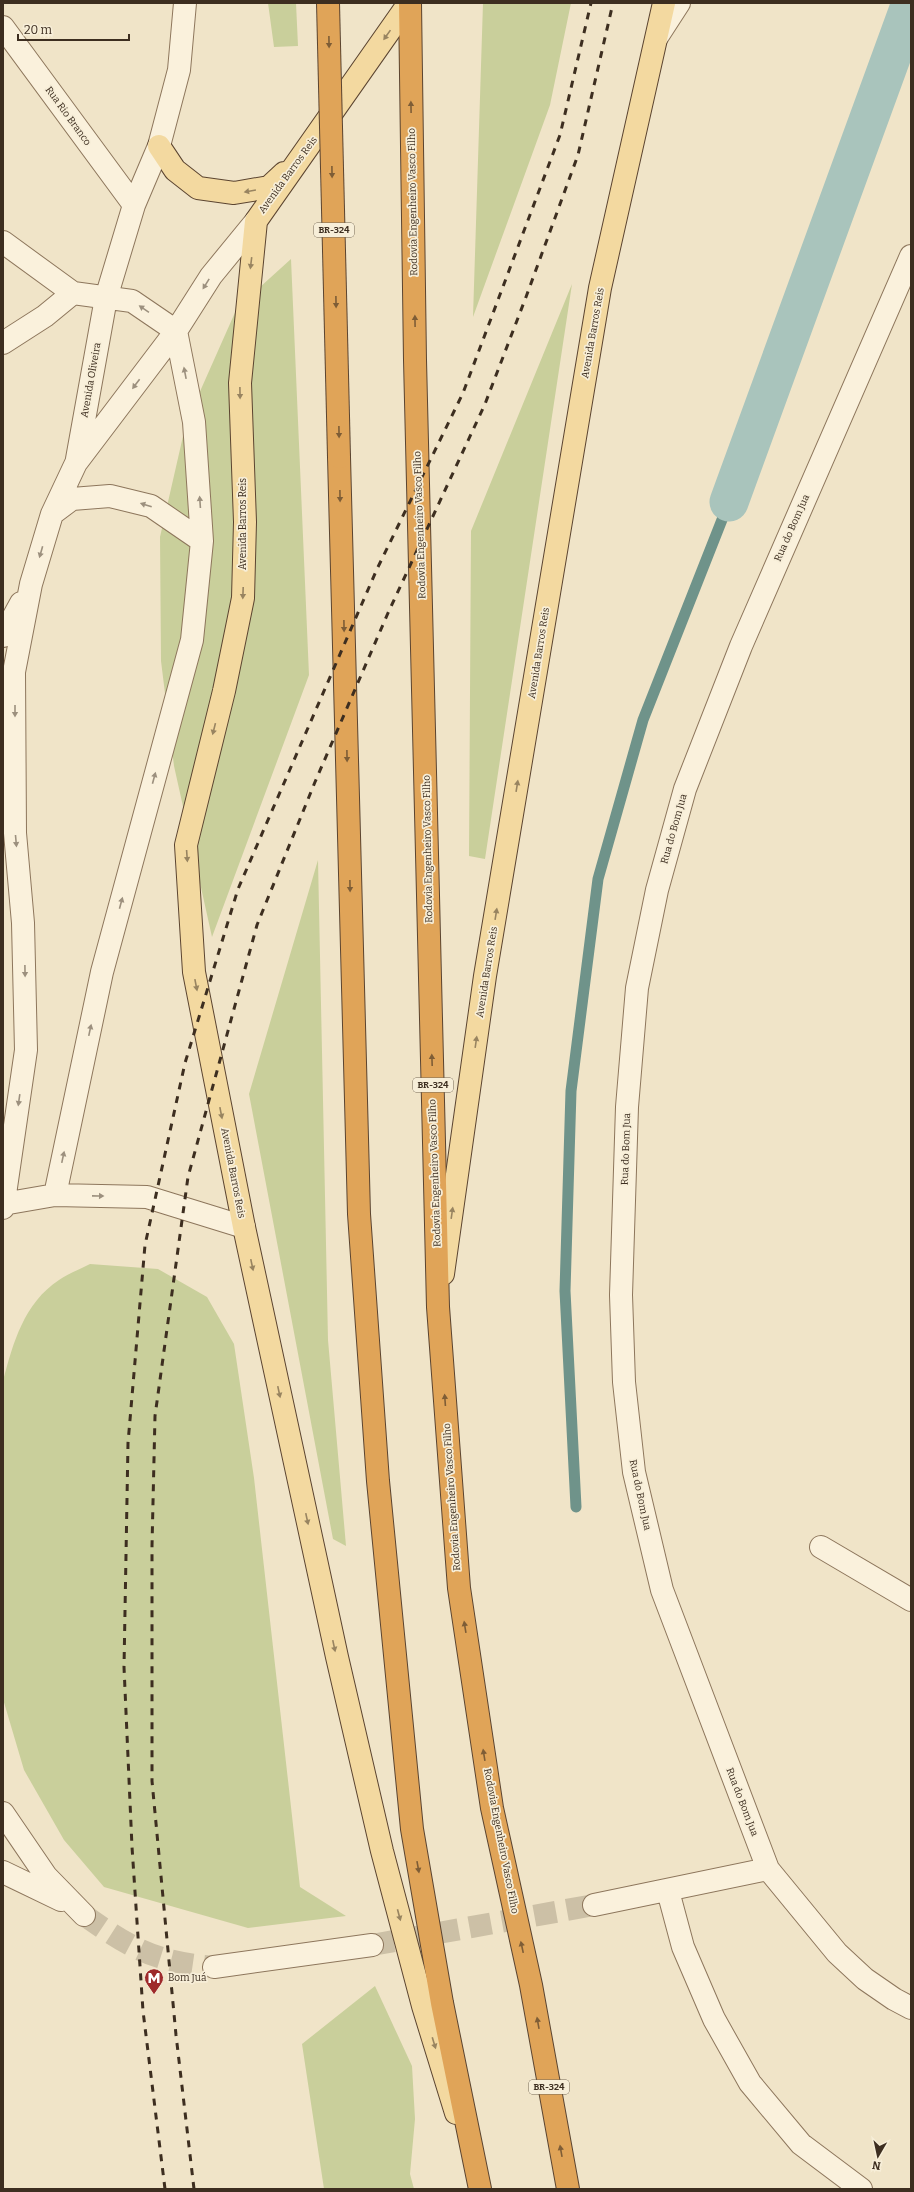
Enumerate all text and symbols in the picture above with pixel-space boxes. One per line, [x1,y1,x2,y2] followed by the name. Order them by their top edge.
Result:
[18,16,129,42] scale bar
[24,23,53,37] text: 20 m
[383,30,391,40] one-way arrow
[326,36,332,49] one-way arrow
[43,84,94,148] street label: Rua Rio Branco
[408,100,414,113] one-way arrow
[406,128,420,276] street label: Rodovia Engenheiro Vasco Filho
[256,134,320,216] street label: Avenida Barros Reis
[329,166,336,178] one-way arrow
[244,188,256,194] one-way arrow
[314,223,354,237] road number: BR-324
[248,257,254,269] one-way arrow
[202,279,210,289] one-way arrow
[579,286,607,379] street label: Avenida Barros Reis
[332,296,339,308] one-way arrow
[139,305,149,313] one-way arrow
[412,314,418,327] one-way arrow
[79,341,104,418] street label: Avenida Oliveira
[181,367,187,379] one-way arrow
[132,379,140,390] one-way arrow
[237,387,244,399] one-way arrow
[336,426,342,439] one-way arrow
[411,451,429,599] street label: Rodovia Engenheiro Vasco Filho
[237,478,249,570] street label: Avenida Barros Reis
[337,490,344,502] one-way arrow
[772,492,812,563] street label: Rua do Bom Jua
[196,496,203,508] one-way arrow
[140,502,152,508] one-way arrow
[38,546,44,558] one-way arrow
[240,587,247,599] one-way arrow
[526,606,552,699] street label: Avenida Barros Reis
[341,620,347,633] one-way arrow
[12,705,18,718] one-way arrow
[211,723,217,735] one-way arrow
[344,750,350,763] one-way arrow
[152,772,158,784] one-way arrow
[421,775,435,923] street label: Rodovia Engenheiro Vasco Filho
[514,780,520,792] one-way arrow
[658,792,690,865] street label: Rua do Bom Jua
[12,835,19,847] one-way arrow
[183,850,190,862] one-way arrow
[347,880,353,893] one-way arrow
[118,897,124,909] one-way arrow
[493,908,499,920] one-way arrow
[474,925,500,1018] street label: Avenida Barros Reis
[21,965,28,977] one-way arrow
[194,979,200,991] one-way arrow
[88,1023,94,1036] one-way arrow
[473,1036,479,1048] one-way arrow
[429,1053,435,1066] one-way arrow
[413,1078,453,1092] road number: BR-324
[16,1094,22,1106] one-way arrow
[426,1099,444,1247] street label: Rodovia Engenheiro Vasco Filho
[219,1107,225,1119] one-way arrow
[619,1112,633,1185] street label: Rua do Bom Jua
[218,1127,248,1220] street label: Avenida Barros Reis
[61,1151,67,1163] one-way arrow
[92,1193,105,1199] one-way arrow
[449,1207,455,1219] one-way arrow
[249,1259,255,1271] one-way arrow
[277,1386,283,1398] one-way arrow
[442,1394,449,1406] one-way arrow
[441,1423,463,1571] street label: Rodovia Engenheiro Vasco Filho
[627,1458,653,1532] street label: Rua do Bom Jua
[304,1513,310,1525] one-way arrow
[461,1621,467,1633] one-way arrow
[332,1640,338,1652] one-way arrow
[481,1749,487,1761] one-way arrow
[723,1766,761,1838] street label: Rua do Bom Jua
[481,1767,521,1915] street label: Rodovia Engenheiro Vasco Filho
[416,1861,422,1873] one-way arrow
[396,1909,402,1921] one-way arrow
[519,1941,525,1953] one-way arrow
[143,1967,165,1995] metro station icon: Bom Juá
[168,1972,207,1984] place label: Bom Juá
[534,2017,540,2029] one-way arrow
[432,2037,438,2049] one-way arrow
[529,2080,569,2094] road number: BR-324
[858,2136,898,2176] north arrow
[558,2145,564,2157] one-way arrow
[871,2158,882,2172] text: N

